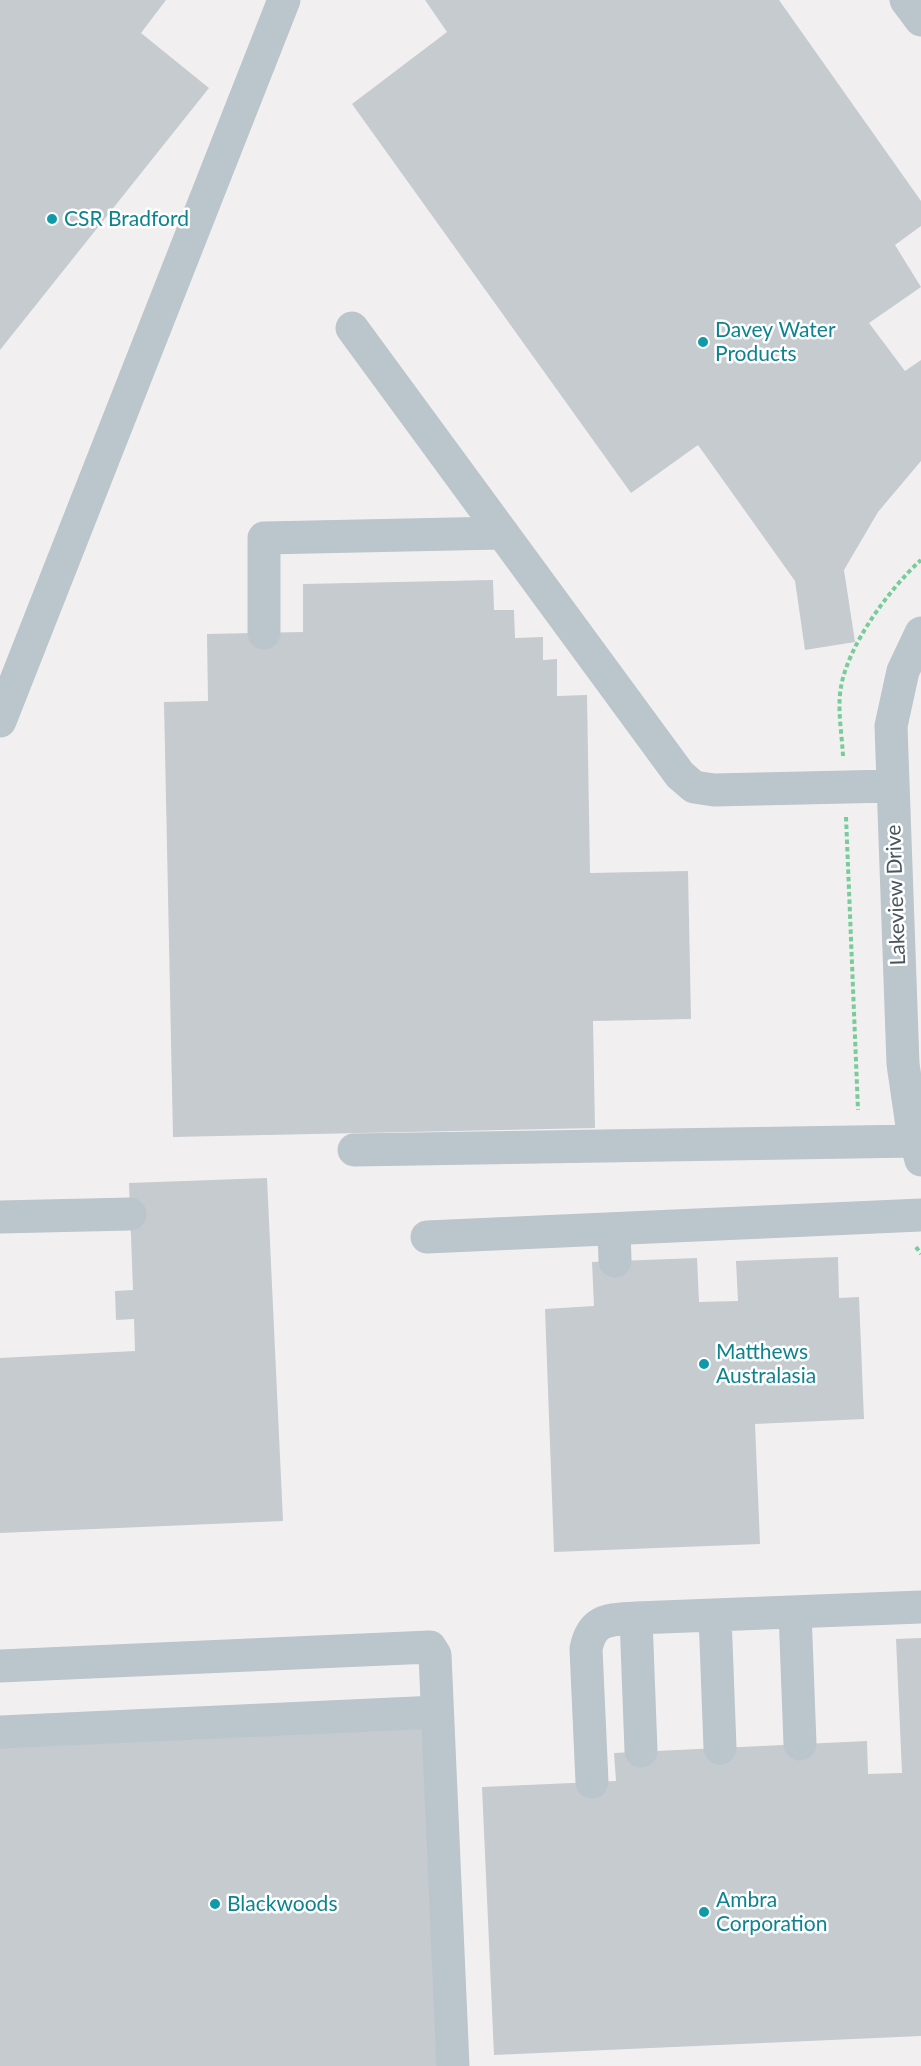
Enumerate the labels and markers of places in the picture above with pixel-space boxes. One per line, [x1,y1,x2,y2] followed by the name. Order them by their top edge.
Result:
[64,206,189,232] place label: CSR Bradford
[45,212,59,226] marker: CSR Bradford
[715,317,836,367] place label: Davey Water Products
[696,335,710,349] marker: Davey Water Products
[716,1339,816,1389] place label: Matthews Australasia
[697,1357,711,1371] marker: Matthews Australasia
[716,1887,827,1937] place label: Ambra Corporation
[227,1891,337,1917] place label: Blackwoods
[208,1897,222,1911] marker: Blackwoods
[697,1905,711,1919] marker: Ambra Corporation

